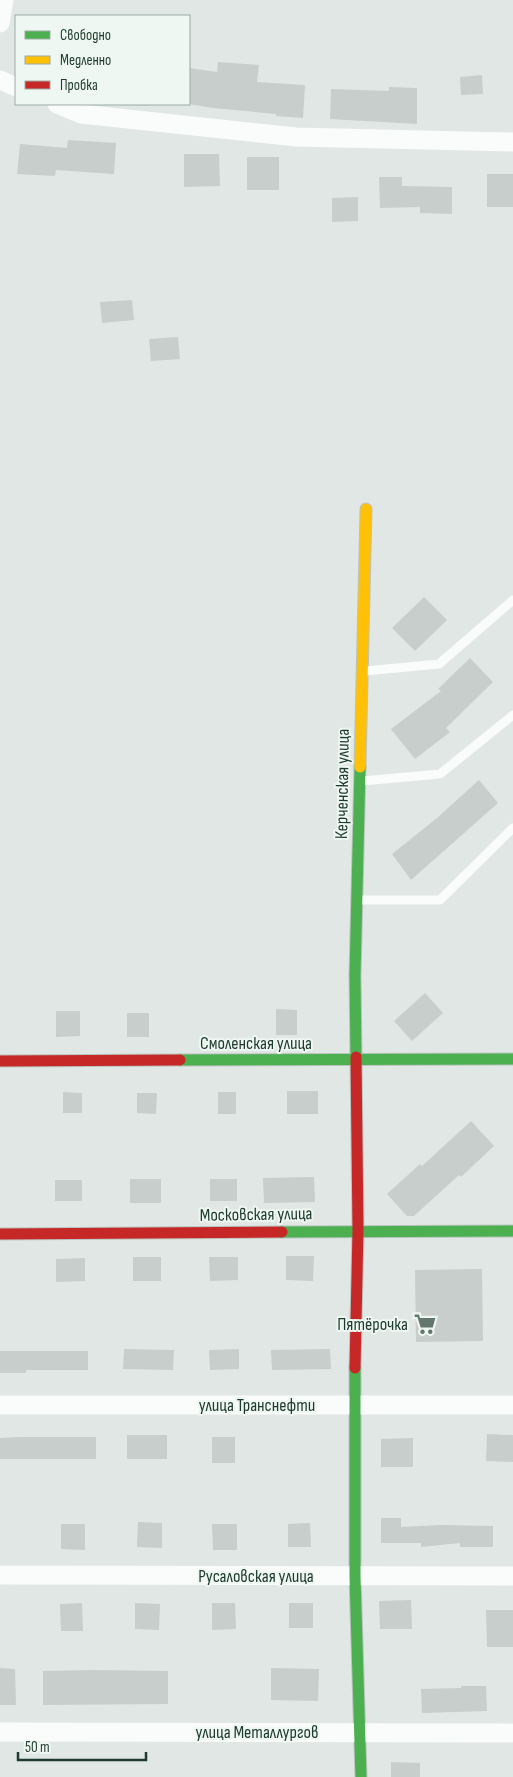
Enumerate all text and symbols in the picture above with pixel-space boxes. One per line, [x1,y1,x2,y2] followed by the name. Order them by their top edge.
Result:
[15,15,190,105] legend
[60,26,111,45] text: Свободно
[60,51,111,70] text: Медленно
[60,76,98,95] text: Пробка
[331,729,354,839] street label: Керченская улица
[200,1033,312,1054] street label: Смоленская улица
[199,1203,313,1226] street label: Московская улица
[412,1311,438,1337] supermarket icon: Пятёрочка
[337,1314,408,1335] place label: Пятёрочка
[199,1395,315,1416] street label: улица Транснефти
[198,1566,314,1587] street label: Русаловская улица
[195,1722,319,1743] street label: улица Металлургов
[18,1730,145,1762] scale bar
[25,1738,50,1757] text: 50 m

